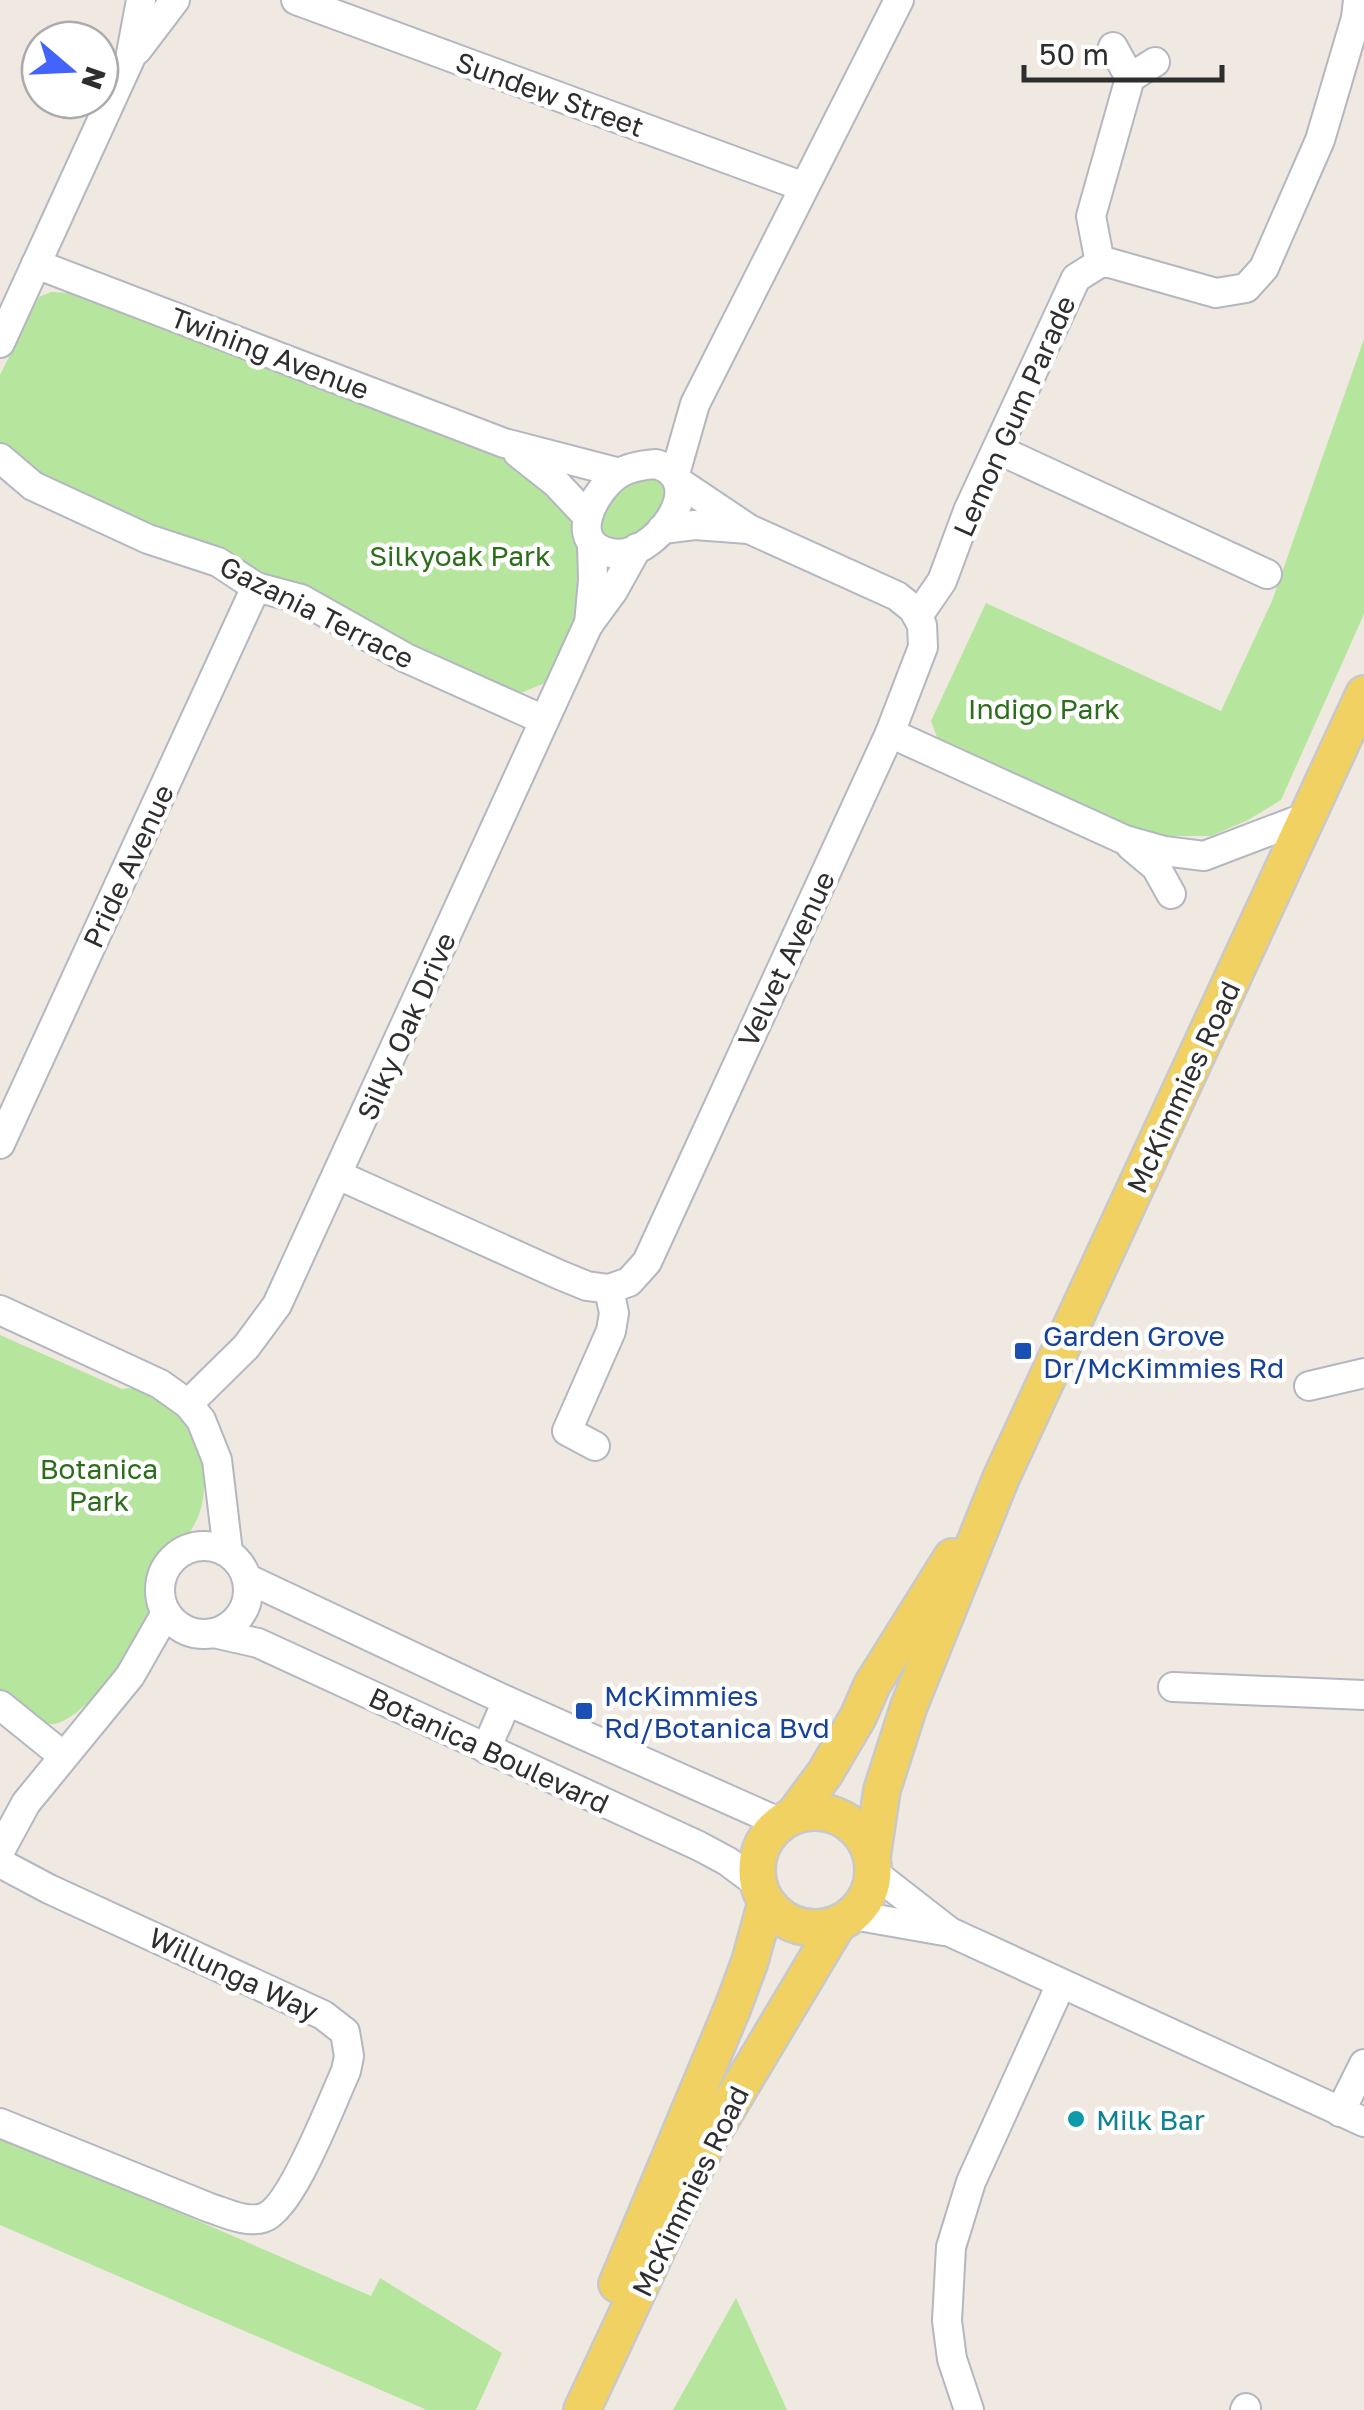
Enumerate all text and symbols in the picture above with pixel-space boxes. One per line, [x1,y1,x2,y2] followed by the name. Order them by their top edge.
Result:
[20,20,120,120] north arrow
[1024,20,1222,82] scale bar
[1039,36,1109,72] text: 50 m
[451,45,649,143] street label: Sundew Street
[75,63,113,94] text: N
[946,291,1082,541] street label: Lemon Gum Parade
[166,300,374,406] street label: Twining Avenue
[369,539,551,572] park label: Silkyoak Park
[215,549,419,675] street label: Gazania Terrace
[968,692,1120,725] park label: Indigo Park
[76,779,180,953] street label: Pride Avenue
[731,866,841,1052] street label: Velvet Avenue
[350,927,462,1125] street label: Silky Oak Drive
[1119,976,1247,1198] street label: McKimmies Road
[1043,1319,1284,1384] place label: Garden Grove Dr/McKimmies Rd
[1012,1340,1034,1362] marker: Garden Grove Dr/McKimmies Rd
[40,1452,158,1517] park label: Botanica Park
[604,1679,830,1744] place label: McKimmies Rd/Botanica Bvd
[364,1680,614,1820] street label: Botanica Boulevard
[573,1700,595,1722] marker: McKimmies Rd/Botanica Bvd
[144,1920,324,2028] street label: Willunga Way
[625,2080,755,2302] street label: McKimmies Road
[1096,2103,1205,2136] place label: Milk Bar
[1065,2108,1087,2130] marker: Milk Bar

